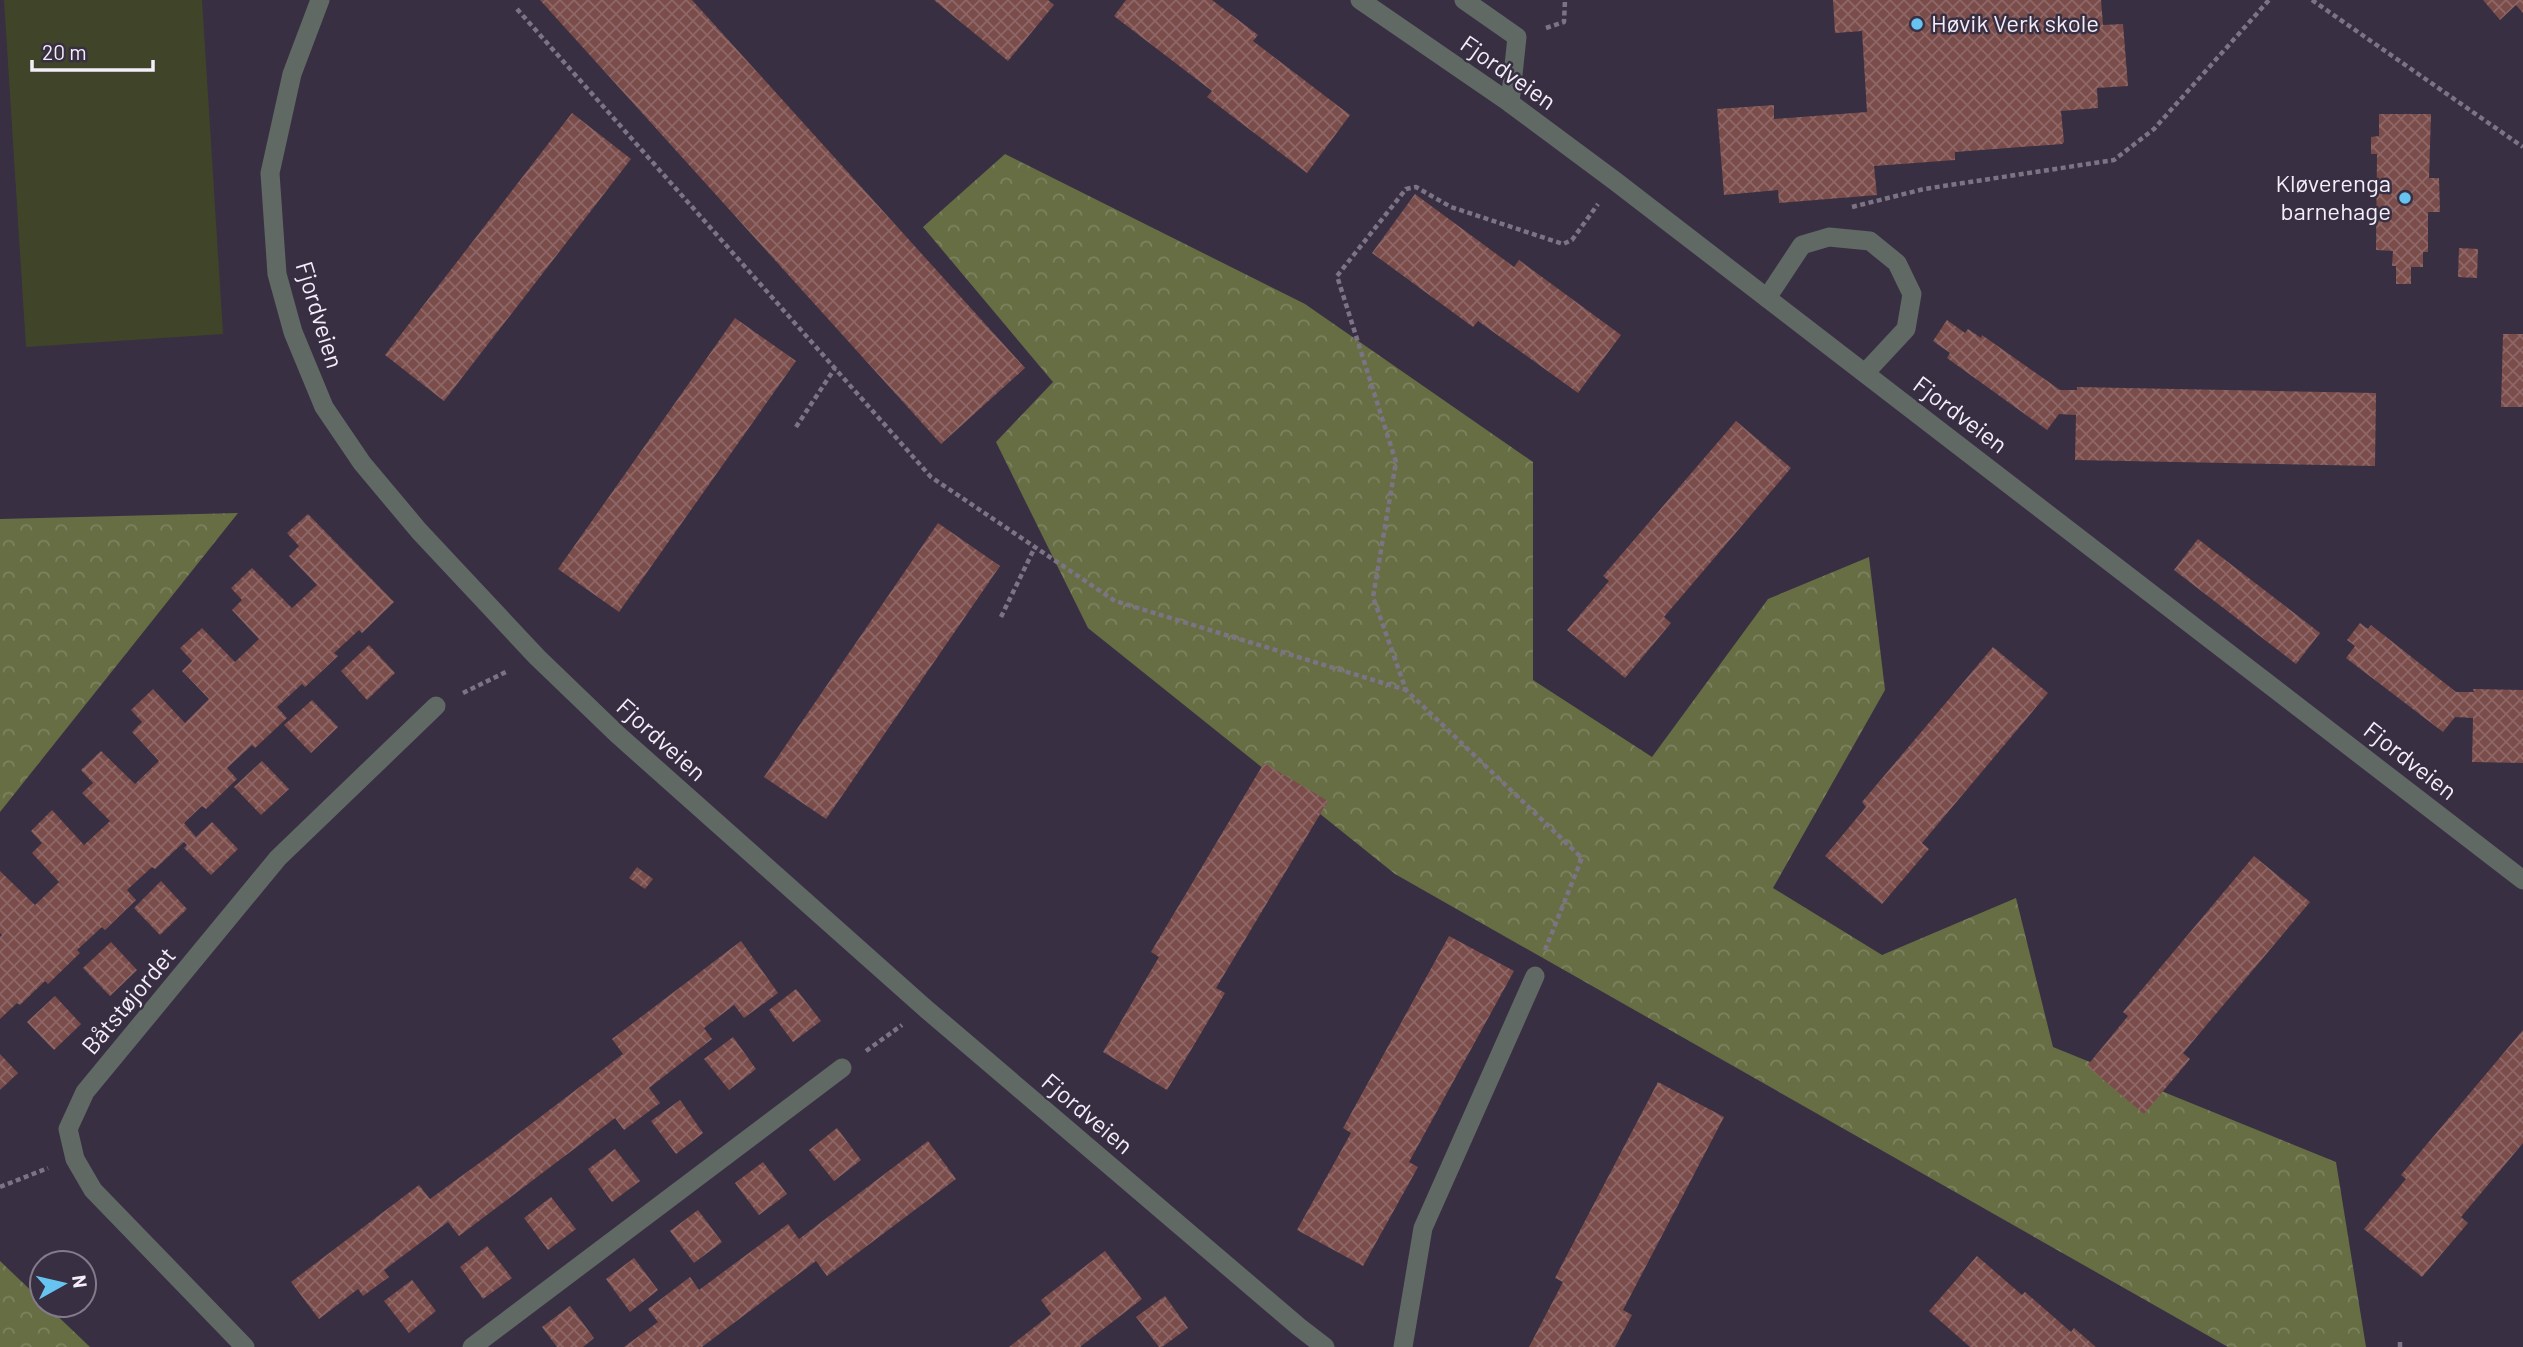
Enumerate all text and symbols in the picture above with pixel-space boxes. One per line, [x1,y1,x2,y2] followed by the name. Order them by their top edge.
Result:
[1931,8,2099,37] place label: Høvik Verk skole
[1909,16,1925,32] marker: Høvik Verk skole
[32,28,152,72] scale bar
[1456,28,1562,115] street label: Fjordveien
[42,39,87,64] text: 20 m
[2275,168,2391,225] place label: Kløverenga barnehage
[2397,190,2413,206] marker: Kløverenga barnehage
[290,258,350,371] street label: Fjordveien
[1908,369,2014,458] street label: Fjordveien
[611,691,713,786] street label: Fjordveien
[2359,715,2463,805] street label: Fjordveien
[75,941,181,1059] street label: Båtstøjordet
[1037,1066,1139,1159] street label: Fjordveien
[28,1249,98,1319] north arrow
[68,1274,93,1289] text: N

